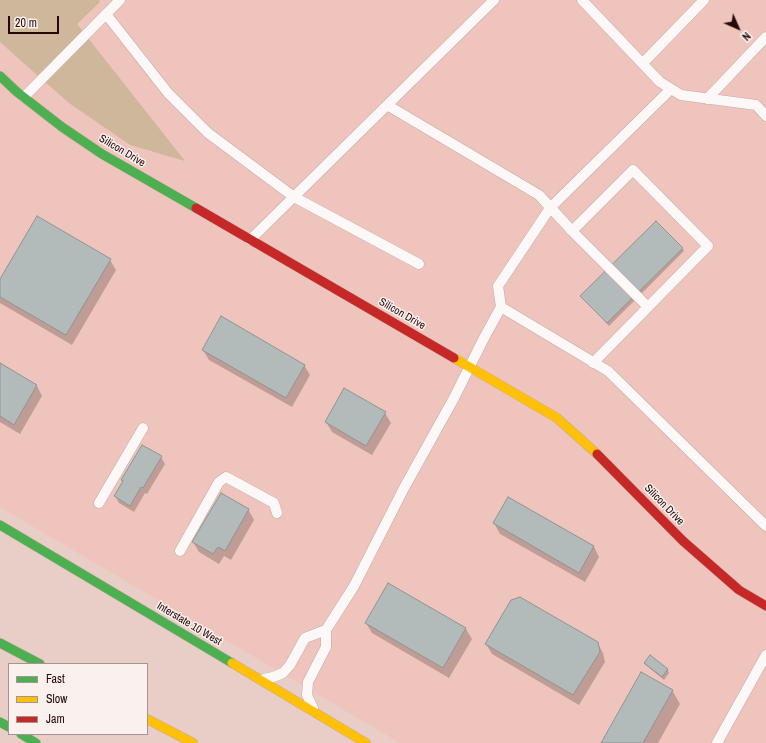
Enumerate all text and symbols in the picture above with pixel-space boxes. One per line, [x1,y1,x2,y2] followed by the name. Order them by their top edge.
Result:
[10,8,61,34] scale bar
[718,8,758,48] north arrow
[15,15,37,31] text: 20 m
[739,29,754,44] text: N
[96,132,148,170] street label: Silicon Drive
[376,295,428,333] street label: Silicon Drive
[641,482,687,528] street label: Silicon Drive
[154,600,224,648] street label: Interstate 10 West
[8,663,148,735] legend
[46,671,65,687] text: Fast
[46,691,67,707] text: Slow
[46,711,65,727] text: Jam

